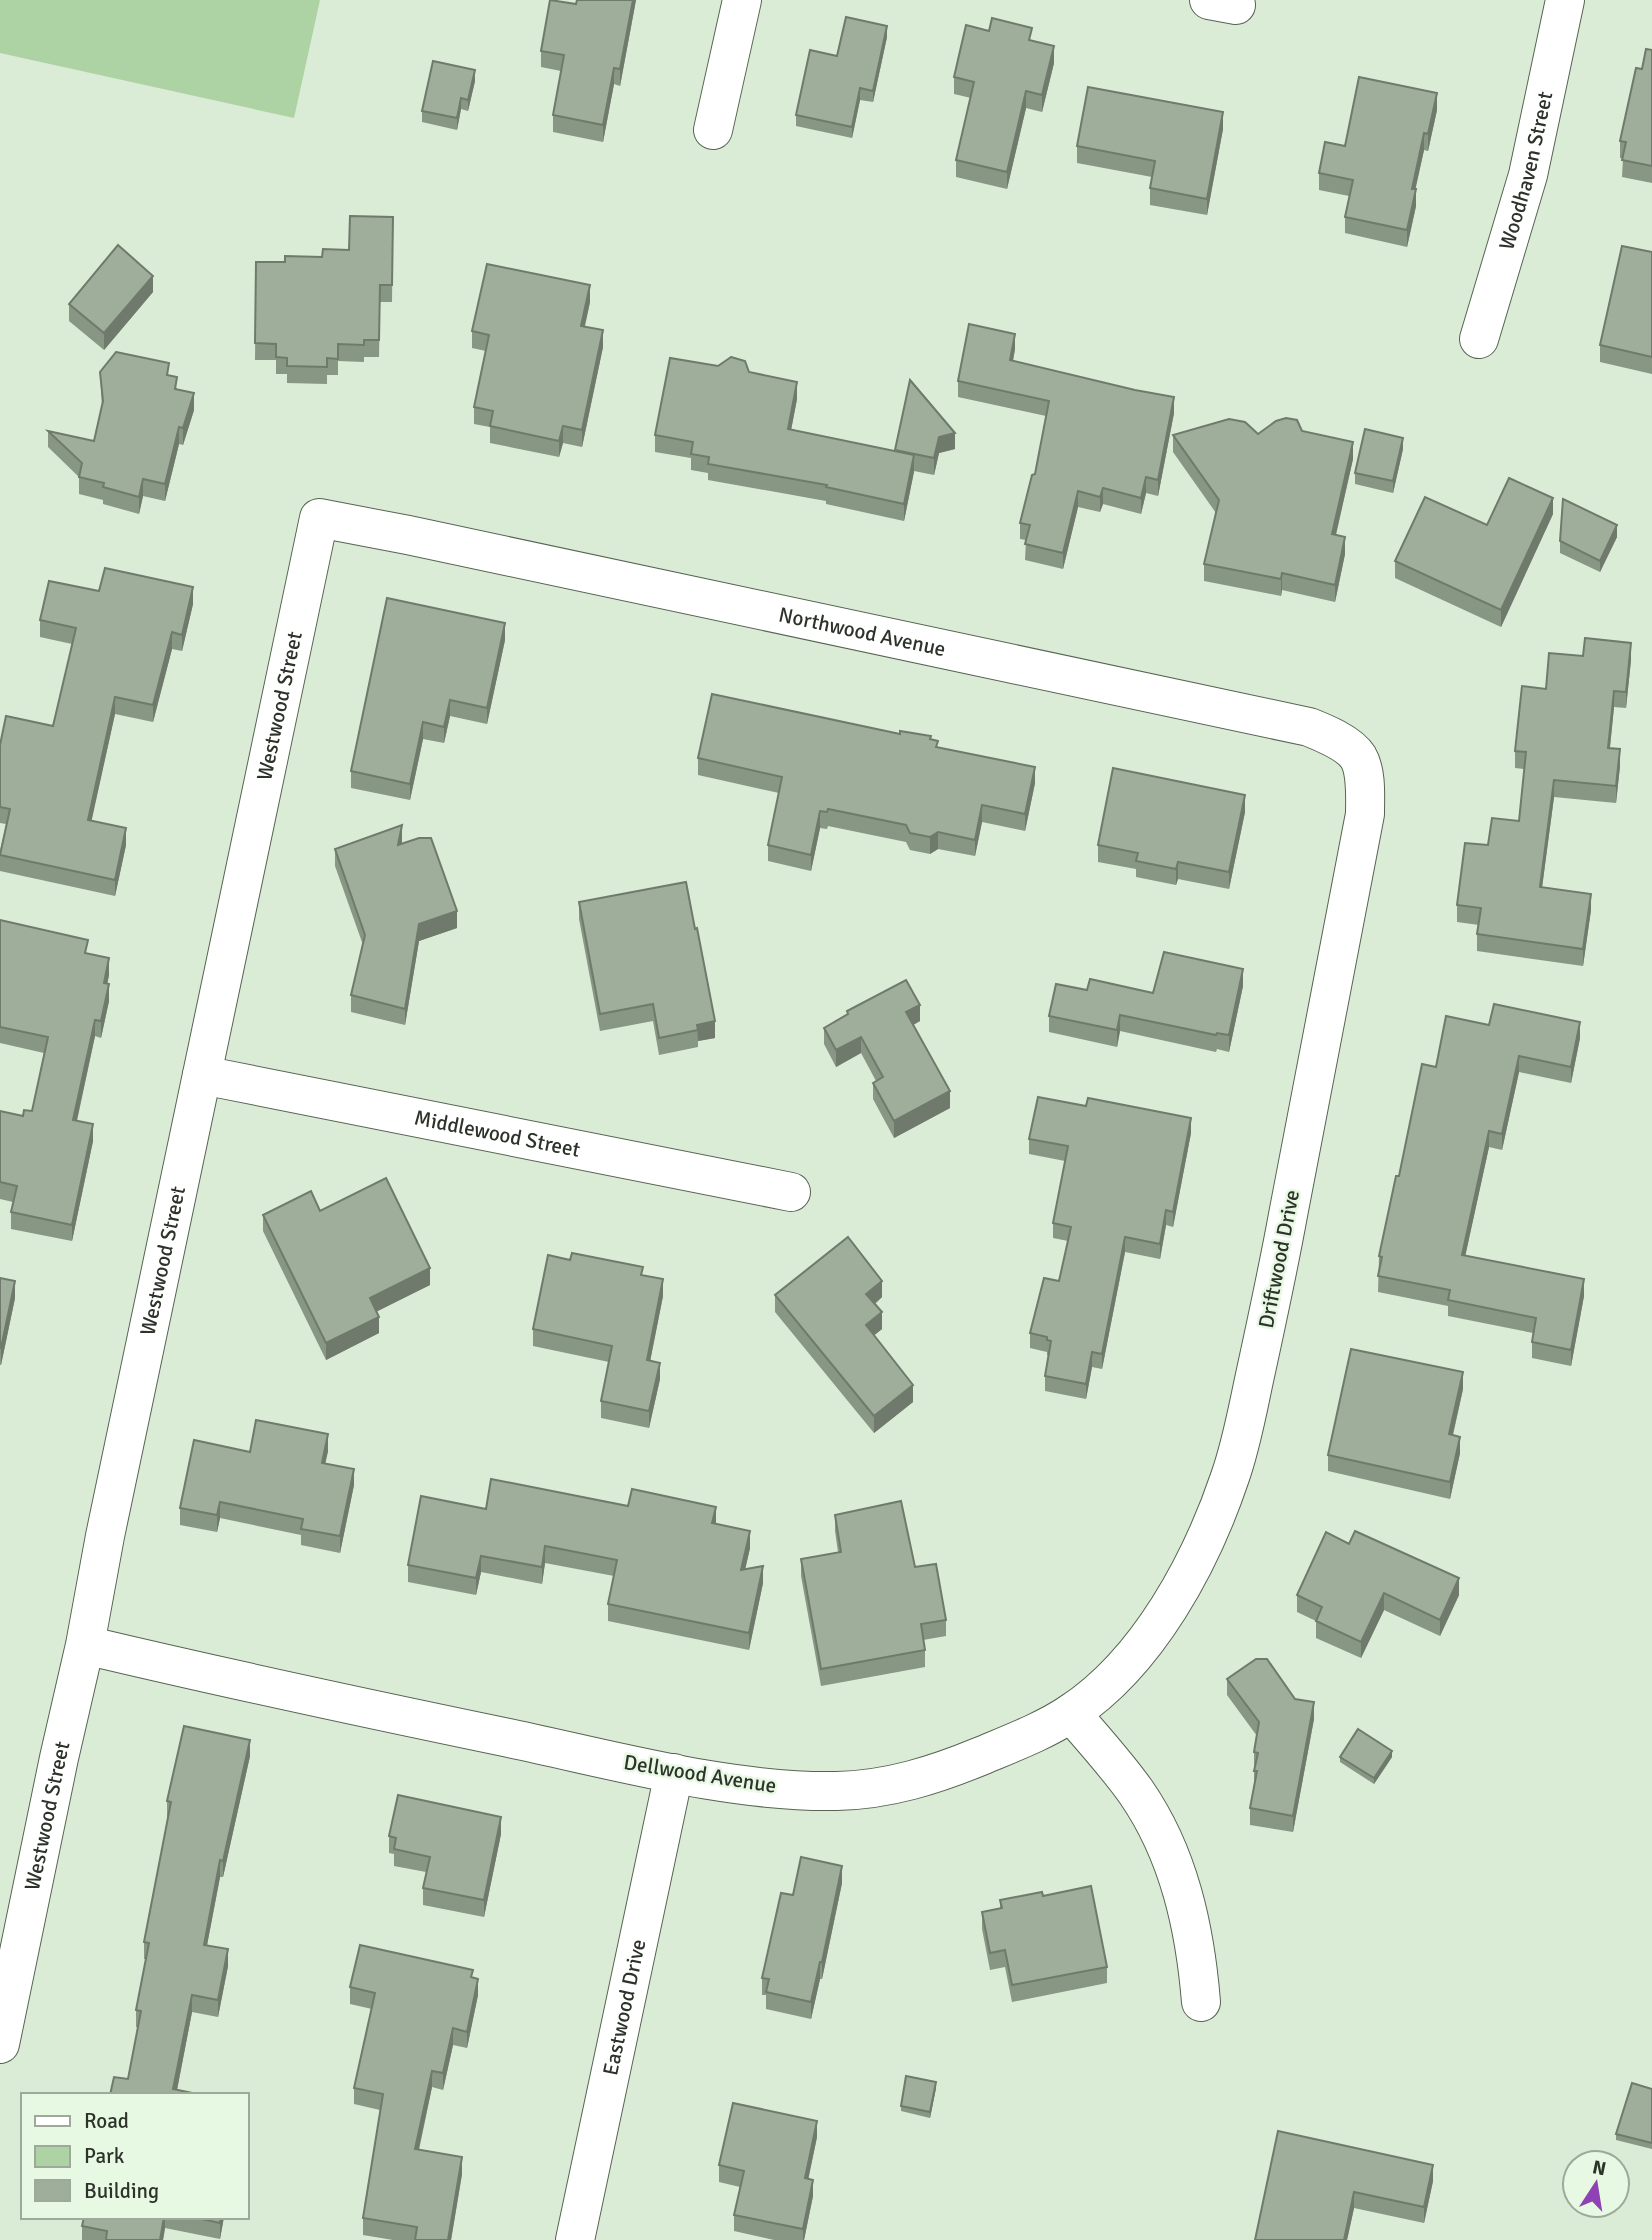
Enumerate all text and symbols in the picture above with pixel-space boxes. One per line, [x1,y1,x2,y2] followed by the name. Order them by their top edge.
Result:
[1493,89,1558,253] street label: Woodhaven Street
[776,601,948,662] street label: Northwood Avenue
[251,629,308,783] street label: Westwood Street
[412,1104,582,1163] street label: Middlewood Street
[135,1184,191,1338] street label: Westwood Street
[1253,1188,1305,1330] street label: Driftwood Drive
[19,1739,75,1893] street label: Westwood Street
[622,1749,778,1799] street label: Dellwood Avenue
[597,1937,651,2078] street label: Eastwood Drive
[21,2093,248,2219] legend
[84,2108,129,2134] text: Road
[84,2143,125,2169] text: Park
[1561,2149,1631,2219] north arrow
[1590,2155,1608,2181] text: N
[84,2178,159,2204] text: Building

